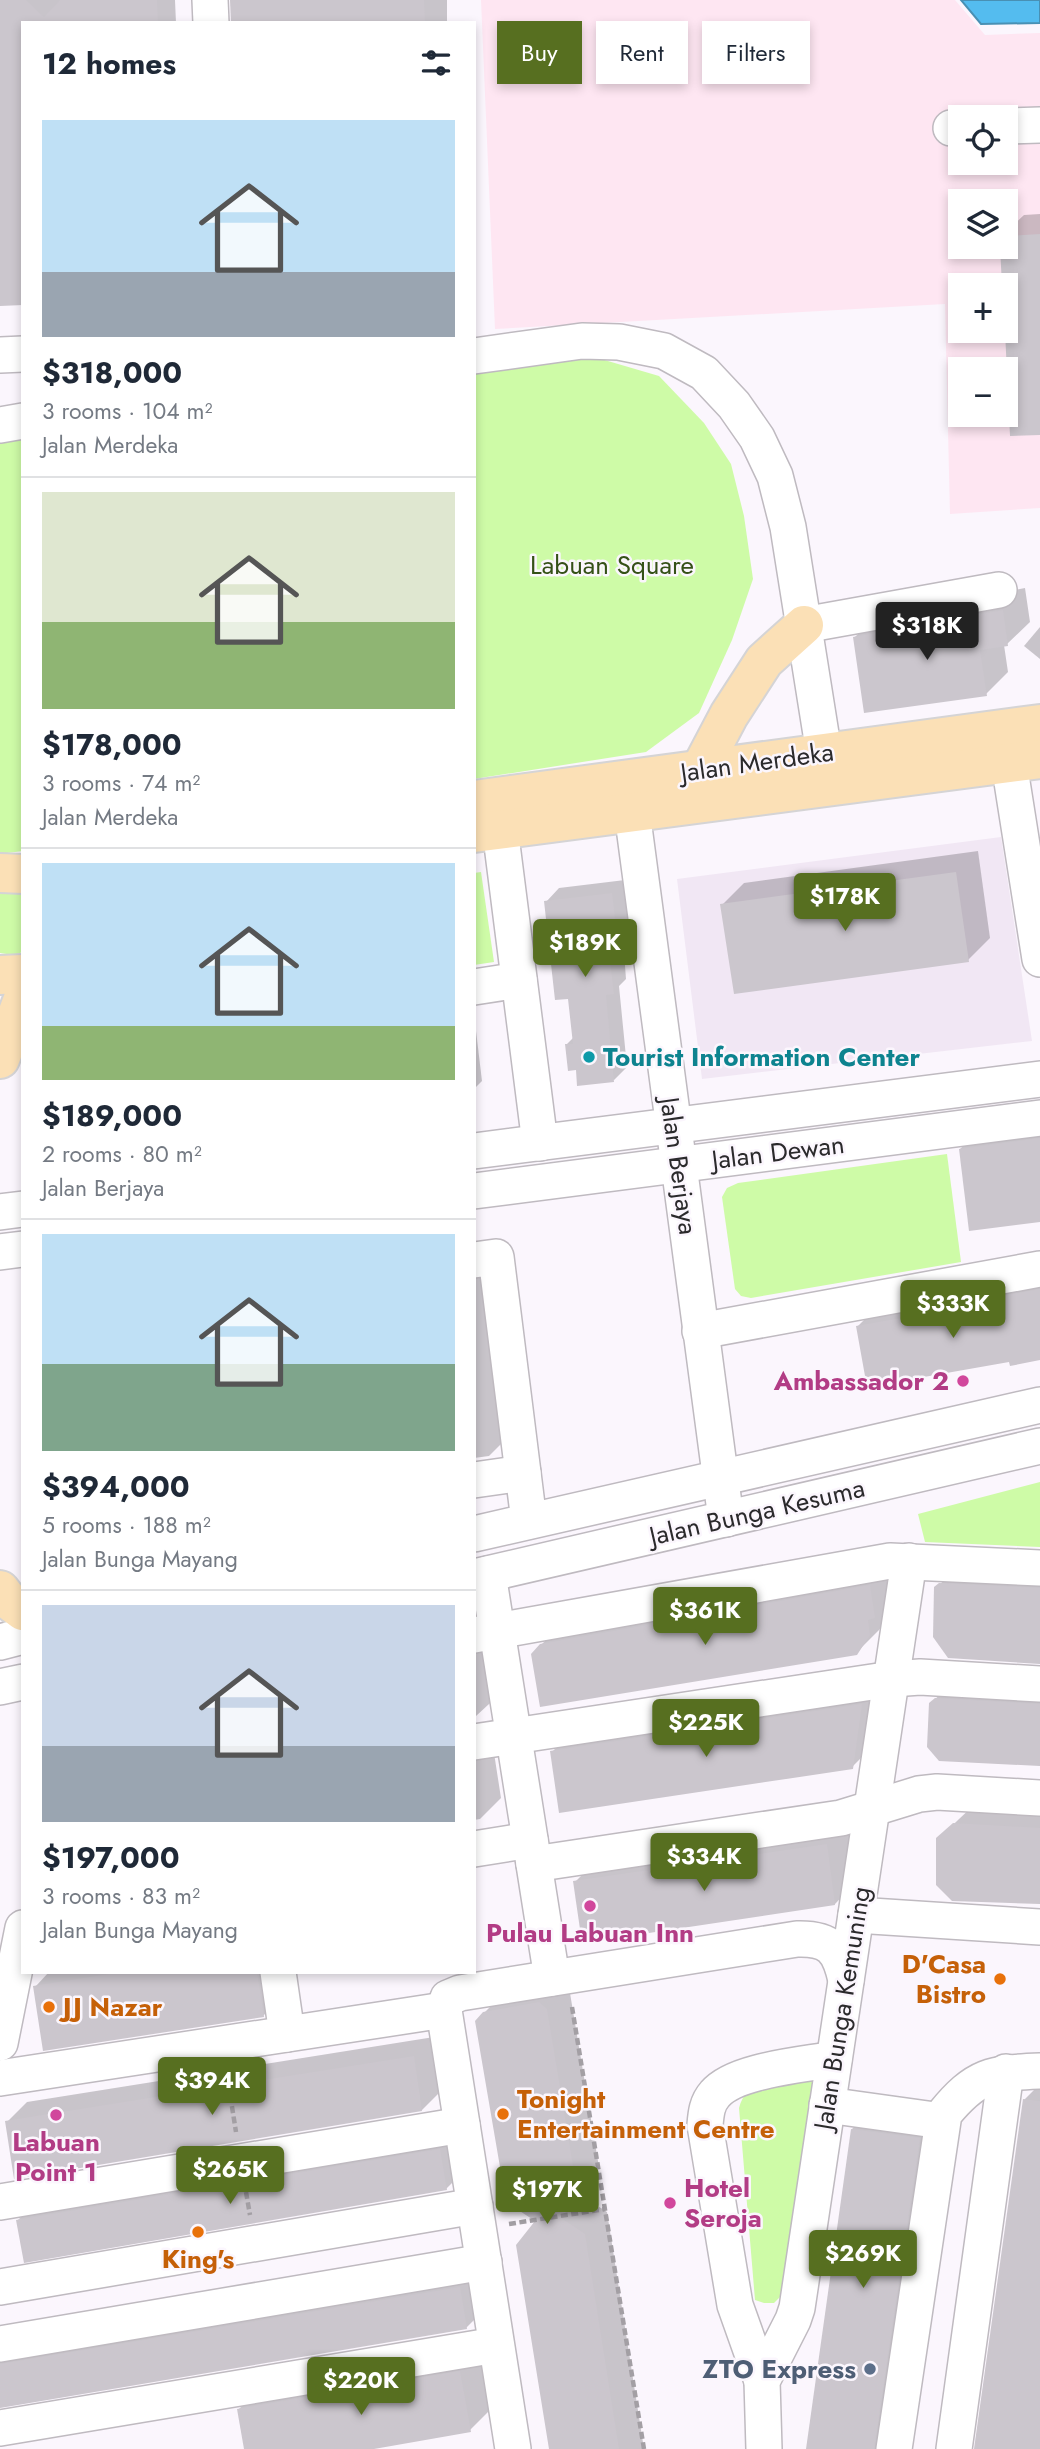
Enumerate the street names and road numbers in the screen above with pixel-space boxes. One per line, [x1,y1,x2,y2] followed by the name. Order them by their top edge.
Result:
[675,732,836,792] street label: Jalan Merdeka
[650,1092,707,1237] street label: Jalan Berjaya
[707,1125,846,1179] street label: Jalan Dewan
[643,1469,868,1556] street label: Jalan Bunga Kesuma
[804,1884,880,2135] street label: Jalan Bunga Kemuning

